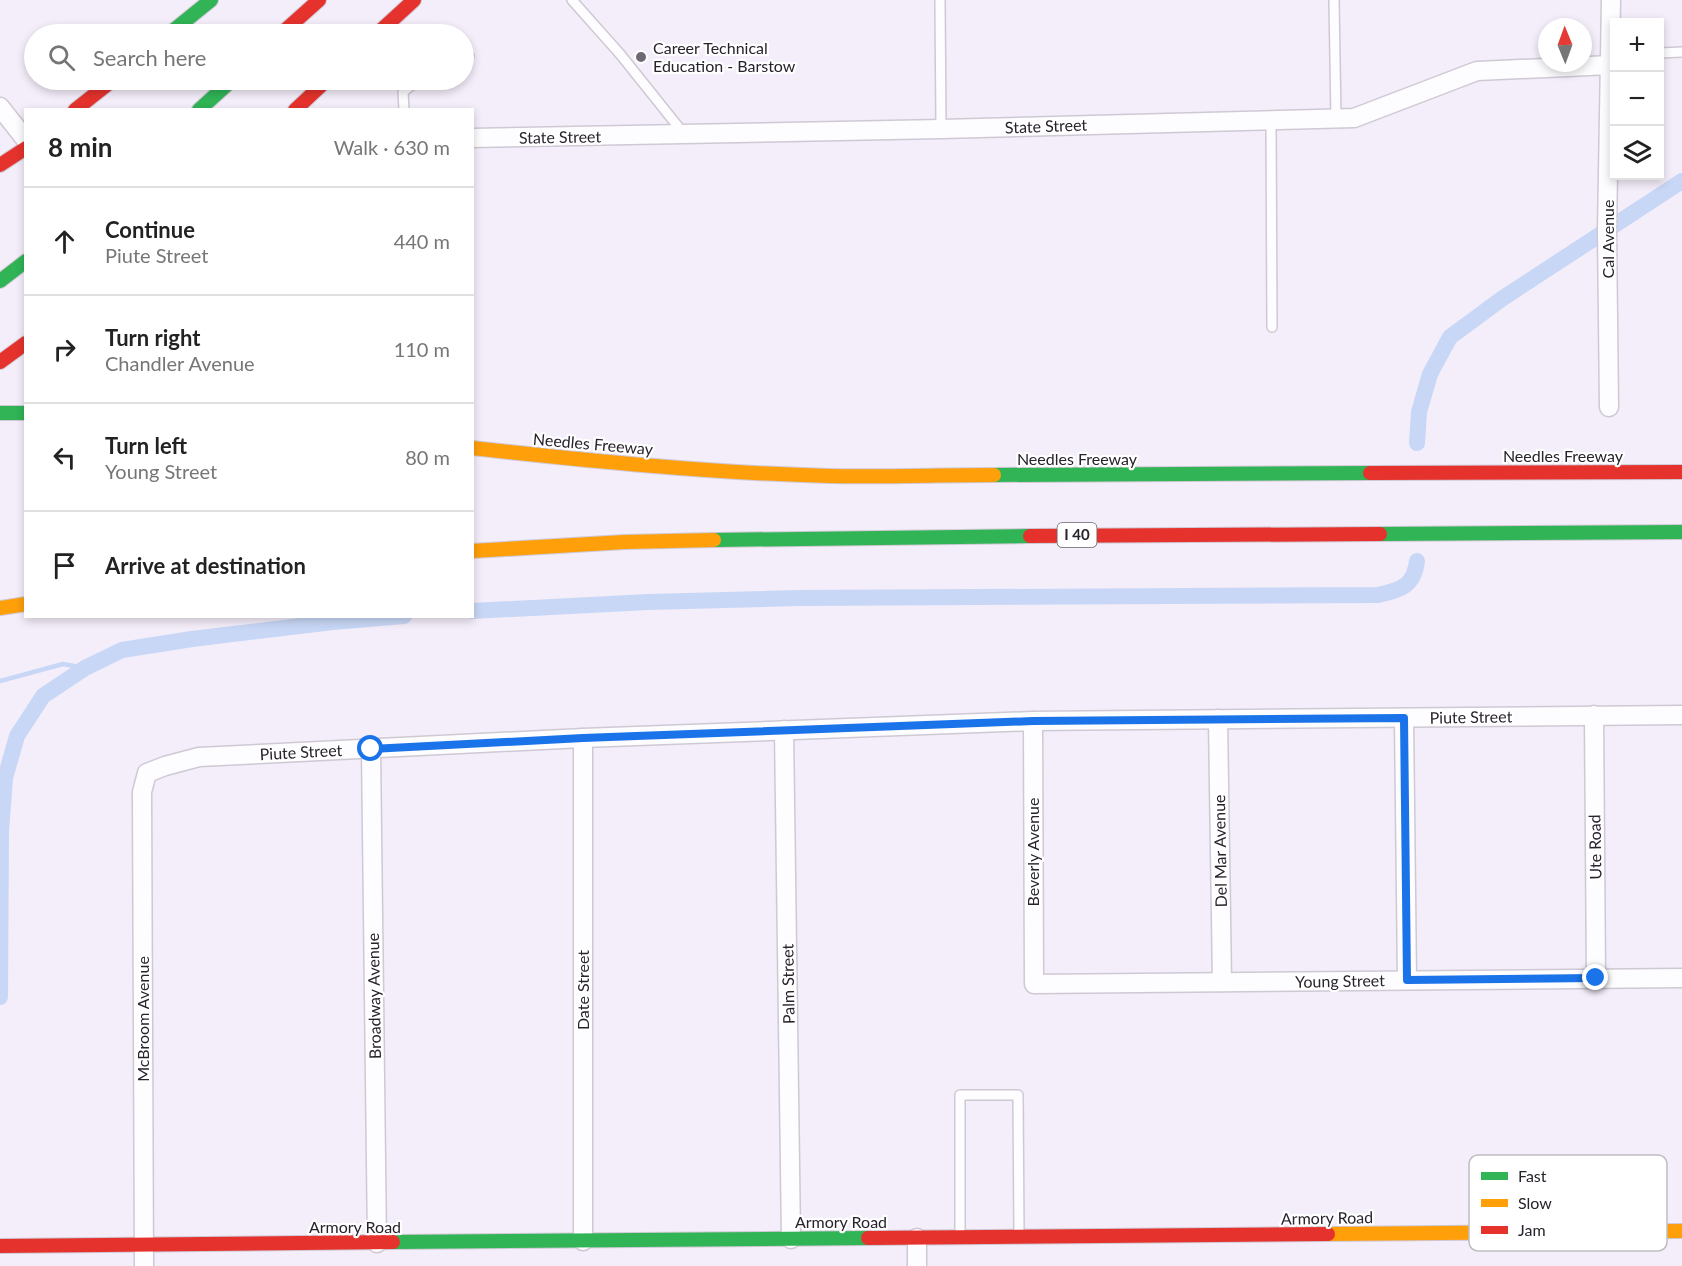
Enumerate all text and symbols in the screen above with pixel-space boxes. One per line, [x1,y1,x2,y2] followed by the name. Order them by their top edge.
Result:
[1538,18,1592,72] north arrow
[1610,18,1664,180] map controls
[1610,18,1664,72] button: +
[24,24,474,90] search box
[653,38,796,75] place label: Career Technical Education - Barstow
[45,41,78,74] icon: search
[93,44,206,71] text: Search here
[634,50,648,64] marker: Career Technical Education - Barstow
[1610,72,1664,126] button: −
[1005,115,1088,136] street label: State Street
[519,126,602,147] street label: State Street
[1610,126,1664,180] button: layers
[48,131,112,163] text: 8 min
[334,135,450,159] text: Walk · 630 m
[1598,200,1617,278] street label: Cal Avenue
[105,216,195,243] text: Continue
[48,225,81,258] icon: ahead
[394,229,450,253] text: 440 m
[105,243,208,267] text: Piute Street
[105,324,200,351] text: Turn right
[48,333,81,366] icon: right
[394,337,450,361] text: 110 m
[105,351,255,375] text: Chandler Avenue
[532,429,654,458] street label: Needles Freeway
[105,432,187,459] text: Turn left
[48,441,81,474] icon: left
[405,445,450,469] text: 80 m
[1503,446,1624,465] street label: Needles Freeway
[1017,449,1138,468] street label: Needles Freeway
[105,459,217,483] text: Young Street
[1058,523,1096,547] road number: I 40
[48,549,81,582] icon: arrive
[105,552,306,579] text: Arrive at destination
[1429,706,1513,727] street label: Piute Street
[357,735,383,761] route start
[259,740,343,763] street label: Piute Street
[1209,794,1230,908] street label: Del Mar Avenue
[1023,798,1042,906] street label: Beverly Avenue
[1584,814,1605,880] street label: Ute Road
[363,933,384,1059] street label: Broadway Avenue
[777,943,798,1024] street label: Palm Street
[573,950,592,1030] street label: Date Street
[133,956,152,1082] street label: McBroom Avenue
[1582,964,1608,990] route end
[1295,970,1385,991] street label: Young Street
[1469,1155,1667,1251] legend
[1518,1166,1547,1185] text: Fast
[1518,1193,1552,1212] text: Slow
[1281,1207,1373,1228] street label: Armory Road
[795,1212,887,1231] street label: Armory Road
[309,1217,401,1236] street label: Armory Road
[1518,1220,1546,1239] text: Jam

